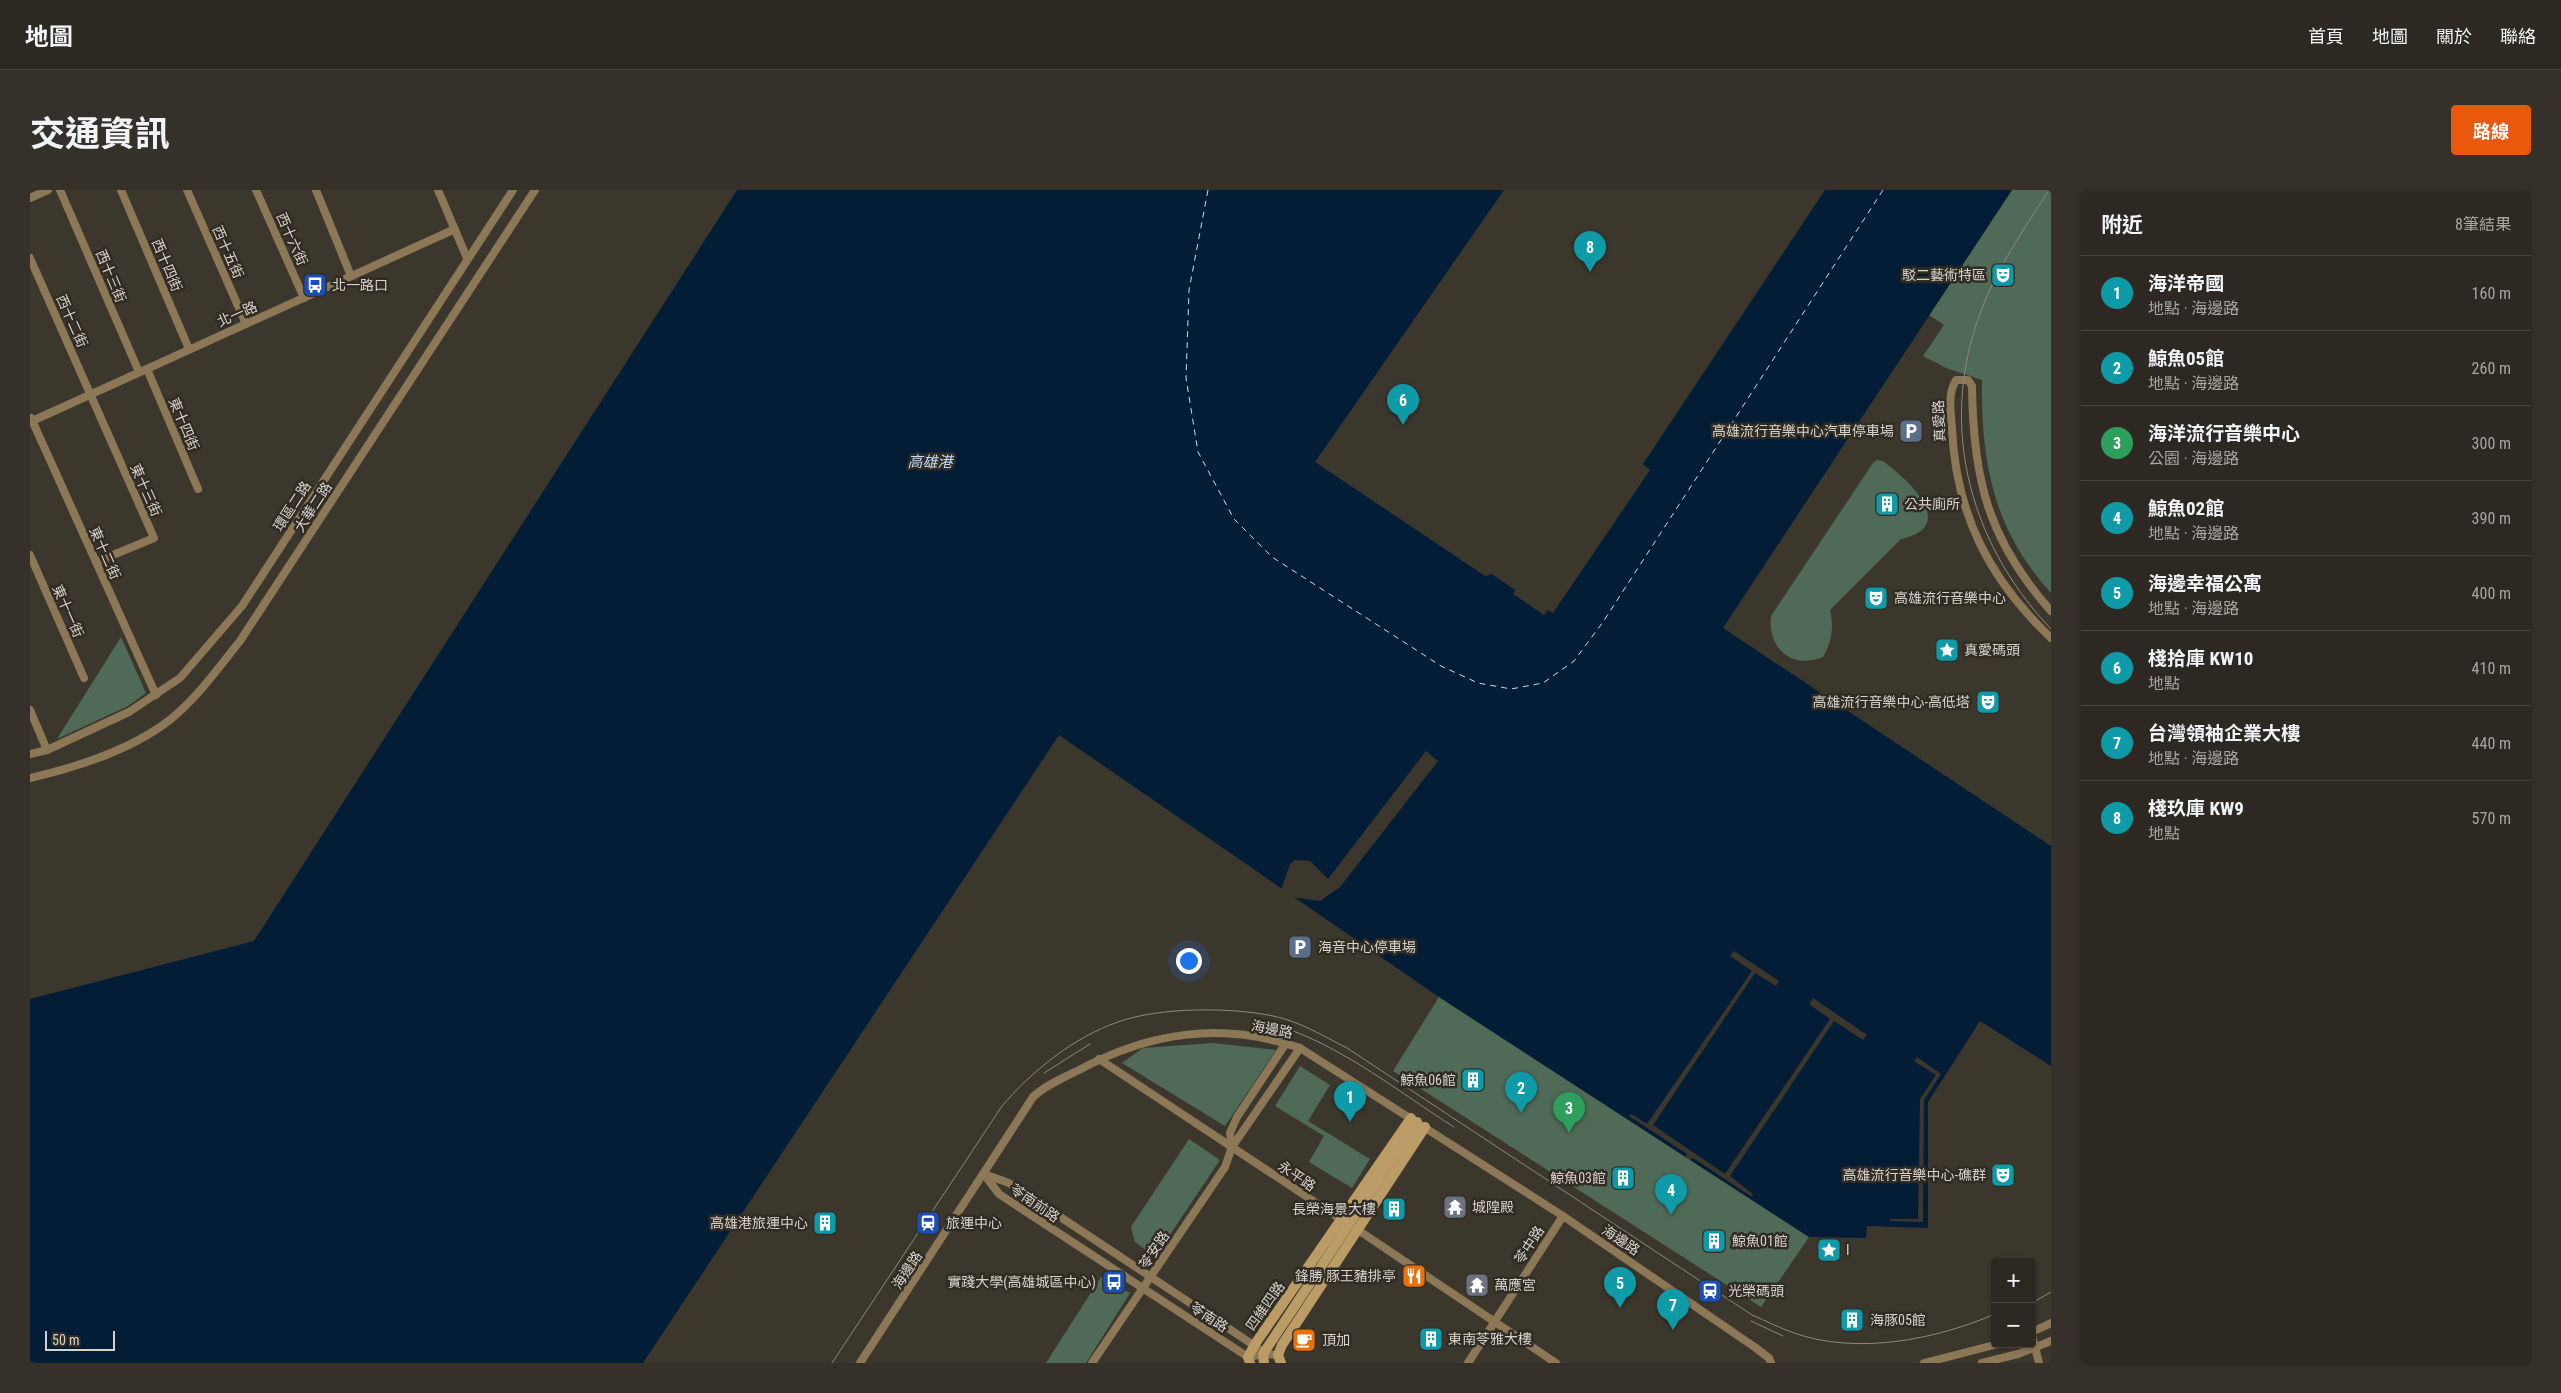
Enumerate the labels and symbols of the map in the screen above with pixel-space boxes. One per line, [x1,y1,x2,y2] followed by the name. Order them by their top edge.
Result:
[273,210,311,268] street label: 西十六街
[209,223,247,281] street label: 西十五街
[1574,231,1606,272] pin: 8
[149,236,185,294] street label: 西十四街
[93,247,129,305] street label: 西十三街
[1990,262,2016,288] theatre icon: 駁二藝術特區
[1902,267,1986,283] place label: 駁二藝術特區
[302,272,328,298] bus stop icon: 北一路口
[332,277,388,293] place label: 北一路口
[53,292,91,350] street label: 西十二街
[215,298,259,330] street label: 北一路
[1387,384,1419,425] pin: 6
[166,395,202,453] street label: 東十四街
[1930,400,1948,442] street label: 真愛路
[1898,418,1924,444] parking icon: 高雄流行音樂中心汽車停車場
[1712,423,1894,439] place label: 高雄流行音樂中心汽車停車場
[907,453,954,471] water label: 高雄港
[127,461,165,519] street label: 東十三街
[270,478,314,534] street label: 環區二路
[291,479,335,535] street label: 大華二路
[1874,491,1900,517] building icon: 公共廁所
[1904,496,1960,512] place label: 公共廁所
[86,524,124,582] street label: 東十二街
[49,582,87,640] street label: 東十一街
[1863,585,1889,611] theatre icon: 高雄流行音樂中心
[1894,590,2006,606] place label: 高雄流行音樂中心
[1934,637,1960,663] place icon: 真愛碼頭
[1964,642,2020,658] place label: 真愛碼頭
[1975,689,2001,715] theatre icon: 高雄流行音樂中心-高低塔
[1813,694,1970,710] place label: 高雄流行音樂中心-高低塔
[1287,934,1313,960] parking icon: 海音中心停車場
[1318,939,1416,955] place label: 海音中心停車場
[1176,948,1202,974] your location
[1250,1017,1294,1041] street label: 海邊路
[1460,1067,1486,1093] building icon: 鯨魚06館
[1400,1072,1456,1088] place label: 鯨魚06館
[1505,1072,1537,1113] pin: 2
[1334,1081,1366,1122] pin: 1
[1553,1092,1585,1133] pin: 3
[1275,1158,1319,1194] street label: 永平路
[1990,1162,2016,1188] theatre icon: 高雄流行音樂中心-礁群
[1610,1165,1636,1191] building icon: 鯨魚03館
[1843,1167,1986,1183] place label: 高雄流行音樂中心-礁群
[1550,1170,1606,1186] place label: 鯨魚03館
[1655,1174,1687,1215] pin: 4
[1007,1181,1063,1225] street label: 苓南前路
[1442,1194,1468,1220] temple icon: 城隍殿
[1381,1196,1407,1222] building icon: 長榮海景大樓
[1472,1199,1514,1215] place label: 城隍殿
[1292,1201,1376,1217] place label: 長榮海景大樓
[812,1210,838,1236] building icon: 高雄港旅運中心
[915,1210,941,1236] station icon: 旅運中心
[710,1215,808,1231] place label: 高雄港旅運中心
[946,1215,1002,1231] place label: 旅運中心
[1599,1222,1643,1258] street label: 海邊路
[1511,1223,1547,1267] street label: 苓中路
[1136,1228,1172,1272] street label: 苓安路
[1701,1228,1727,1254] building icon: 鯨魚01館
[1732,1233,1788,1249] place label: 鯨魚01館
[1816,1237,1842,1263] place icon: I
[1846,1242,1850,1258] place label: I
[889,1248,925,1292] street label: 海邊路
[1401,1263,1427,1289] restaurant icon: 鋒勝 豚王豬排亭
[1604,1267,1636,1308] pin: 5
[1295,1268,1396,1284] place label: 鋒勝 豚王豬排亭
[1101,1269,1127,1295] bus stop icon: 實踐大學(高雄城區中心)
[1464,1272,1490,1298] temple icon: 萬應宮
[947,1274,1096,1291] place label: 實踐大學(高雄城區中心)
[1494,1277,1536,1293] place label: 萬應宮
[1242,1278,1288,1334] street label: 四維四路
[1697,1278,1723,1304] station icon: 光榮碼頭
[1728,1283,1784,1299] place label: 光榮碼頭
[1657,1289,1689,1330] pin: 7
[1187,1299,1231,1335] street label: 苓南路
[1839,1307,1865,1333] building icon: 海豚05館
[1870,1312,1926,1328] place label: 海豚05館
[1418,1326,1444,1352] building icon: 東南苓雅大樓
[1291,1327,1317,1353] cafe icon: 頂加
[45,1328,115,1351] scale bar
[1448,1331,1532,1347] place label: 東南苓雅大樓
[1322,1332,1350,1348] place label: 頂加

